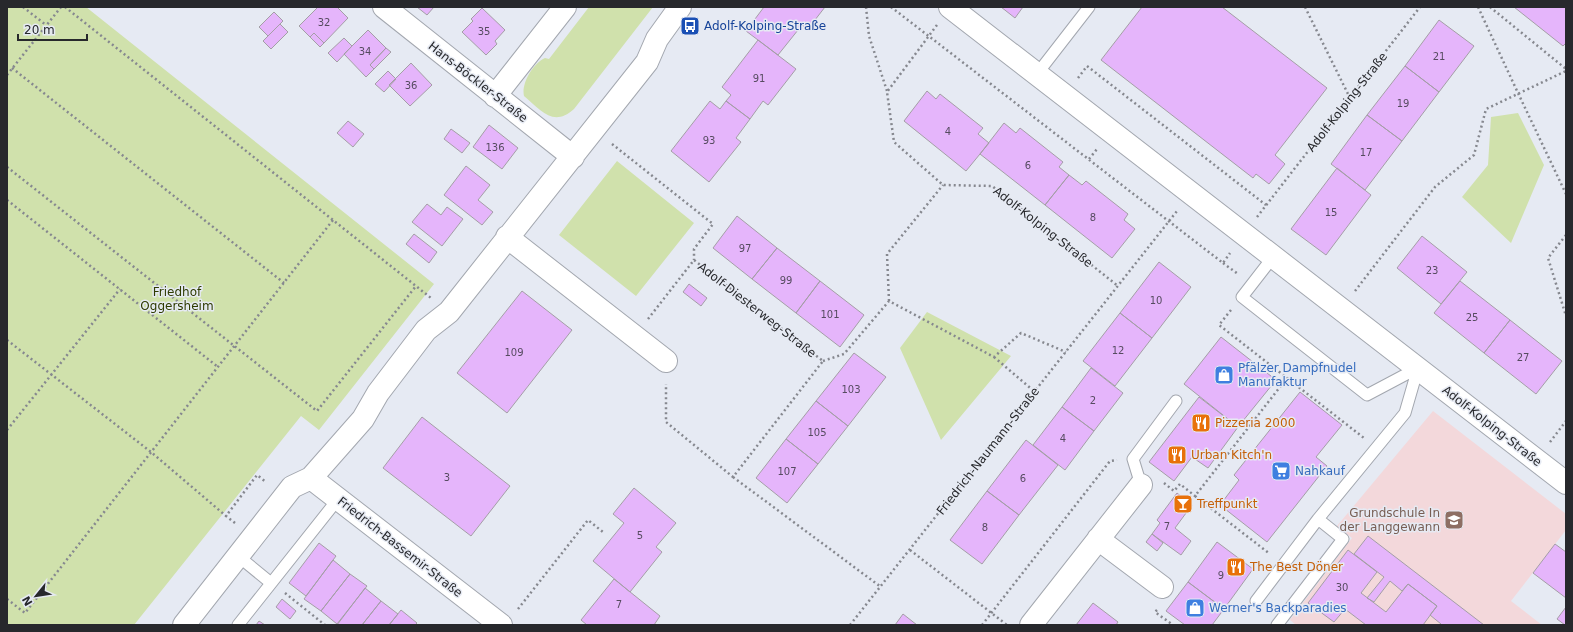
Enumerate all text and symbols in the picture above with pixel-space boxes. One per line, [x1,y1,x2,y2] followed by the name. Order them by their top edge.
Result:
[679,15,701,37] bus stop icon: Adolf-Kolping-Straße
[18,16,87,42] scale bar
[318,17,330,28] house number: 32
[704,19,826,33] place label: Adolf-Kolping-Straße
[24,23,55,37] text: 20 m
[478,26,490,37] house number: 35
[426,39,530,125] street label: Hans-Böckler-Straße
[359,46,371,57] house number: 34
[1304,50,1390,154] street label: Adolf-Kolping-Straße
[1433,51,1445,62] house number: 21
[753,73,765,84] house number: 91
[405,80,417,91] house number: 36
[1397,98,1409,109] house number: 19
[945,126,951,137] house number: 4
[703,135,715,146] house number: 93
[485,142,505,153] house number: 136
[1360,147,1372,158] house number: 17
[1025,160,1031,171] house number: 6
[991,184,1095,270] street label: Adolf-Kolping-Straße
[1325,207,1337,218] house number: 15
[1090,212,1096,223] house number: 8
[739,243,751,254] house number: 97
[695,260,819,360] street label: Adolf-Diesterweg-Straße
[1426,265,1438,276] house number: 23
[780,275,792,286] house number: 99
[140,285,214,313] park label: Friedhof Oggersheim
[1150,295,1162,306] house number: 10
[820,309,840,320] house number: 101
[1466,312,1478,323] house number: 25
[1112,345,1124,356] house number: 12
[504,347,524,358] house number: 109
[1517,352,1529,363] house number: 27
[1238,361,1356,389] place label: Pfälzer Dampfnudel Manufaktur
[1213,364,1235,386] shop icon: Pfälzer Dampfnudel Manufaktur
[1440,383,1544,469] street label: Adolf-Kolping-Straße
[841,384,861,395] house number: 103
[934,384,1042,518] street label: Friedrich-Naumann-Straße
[1090,395,1096,406] house number: 2
[1190,412,1212,434] restaurant icon: Pizzeria 2000
[1215,416,1295,430] place label: Pizzeria 2000
[807,427,827,438] house number: 105
[1060,433,1066,444] house number: 4
[1166,444,1188,466] restaurant icon: Urban Kitch'n
[1191,448,1272,462] place label: Urban Kitch'n
[1270,460,1292,482] supermarket icon: Nahkauf
[1295,464,1346,478] place label: Nahkauf
[777,466,797,477] house number: 107
[444,472,450,483] house number: 3
[1020,473,1026,484] house number: 6
[1172,493,1194,515] bar icon: Treffpunkt
[335,494,465,600] street label: Friedrich-Bassemir-Straße
[1196,497,1258,511] place label: Treffpunkt
[1340,506,1440,534] place label: Grundschule In der Langgewann
[1443,509,1465,531] school or university icon: Grundschule In der Langgewann
[1164,521,1170,532] house number: 7
[982,522,988,533] house number: 8
[637,530,643,541] house number: 5
[1225,556,1247,578] restaurant icon: The Best Döner
[1249,560,1343,574] place label: The Best Döner
[1218,570,1224,581] house number: 9
[16,576,56,616] north arrow
[1336,582,1348,593] house number: 30
[20,594,36,608] text: N
[1184,597,1206,619] shop icon: Werner's Backparadies
[616,599,622,610] house number: 7
[1209,601,1347,615] place label: Werner's Backparadies

